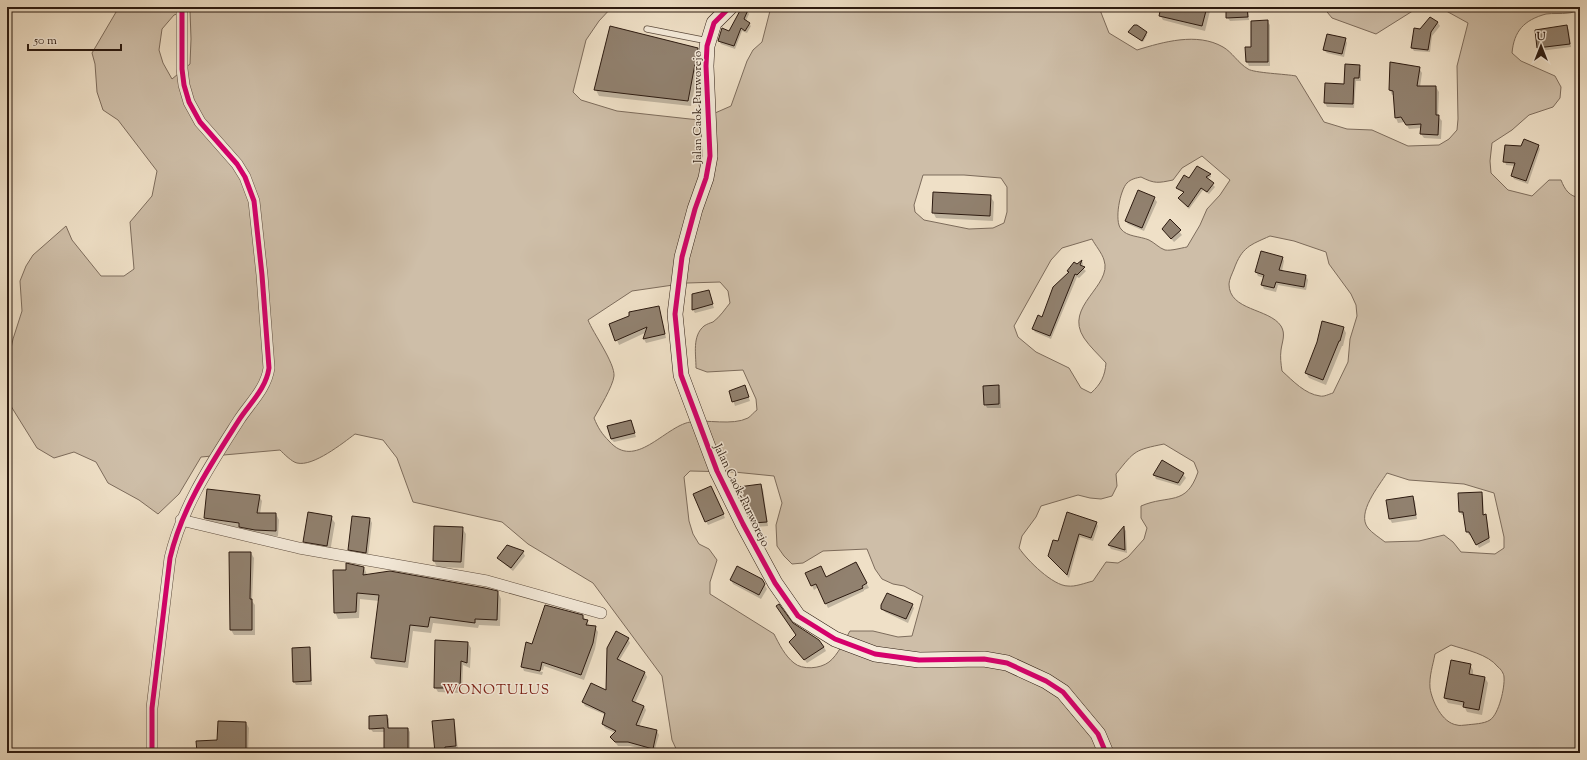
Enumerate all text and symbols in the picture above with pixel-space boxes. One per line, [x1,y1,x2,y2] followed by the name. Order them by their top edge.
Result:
[28,26,121,52] scale bar
[1521,26,1561,66] north arrow
[1536,29,1546,45] text: U
[33,32,57,50] text: 50 m
[689,50,707,164] street label: Jalan Caok-Purworejo
[708,440,774,550] street label: Jalan Caok-Purworejo
[442,681,550,701] district label: WONOTULUS

